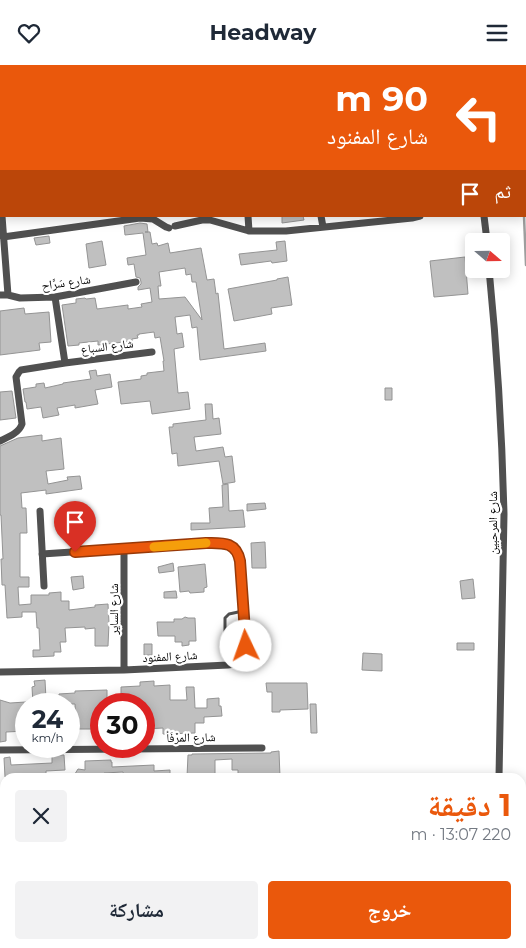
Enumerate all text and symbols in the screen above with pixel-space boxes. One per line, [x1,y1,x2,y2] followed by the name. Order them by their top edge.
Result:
[15,19,43,47] icon: heart
[210,19,316,46] text: Headway
[483,19,511,47] icon: menu
[335,77,428,120] text: 90 m
[446,85,511,150] icon: left
[327,123,428,150] text: شارع المفنود
[456,180,484,208] icon: arrive
[494,180,511,203] text: ثم
[465,233,510,277] north arrow
[465,233,510,278] map controls
[41,271,92,294] street label: شارع سَرَّاح
[80,335,134,358] street label: شارع السباع
[485,491,501,555] street label: شارع المرحبين
[54,501,96,552] pin
[61,508,89,536] icon: arrive
[106,583,122,636] street label: شارع الساير
[219,619,271,671] position arrow
[142,647,198,666] street label: شارع المفنود
[90,693,155,758] speed limit sign: 30
[32,704,63,734] text: 24
[166,729,216,746] street label: شارع المرْفَأ
[31,730,64,745] text: km/h
[428,787,511,824] text: 1 دقيقة
[15,790,67,842] button: close
[411,825,511,844] text: 220 m · 13:07
[15,881,258,939] button: مشاركة
[268,881,511,939] button: خروج

